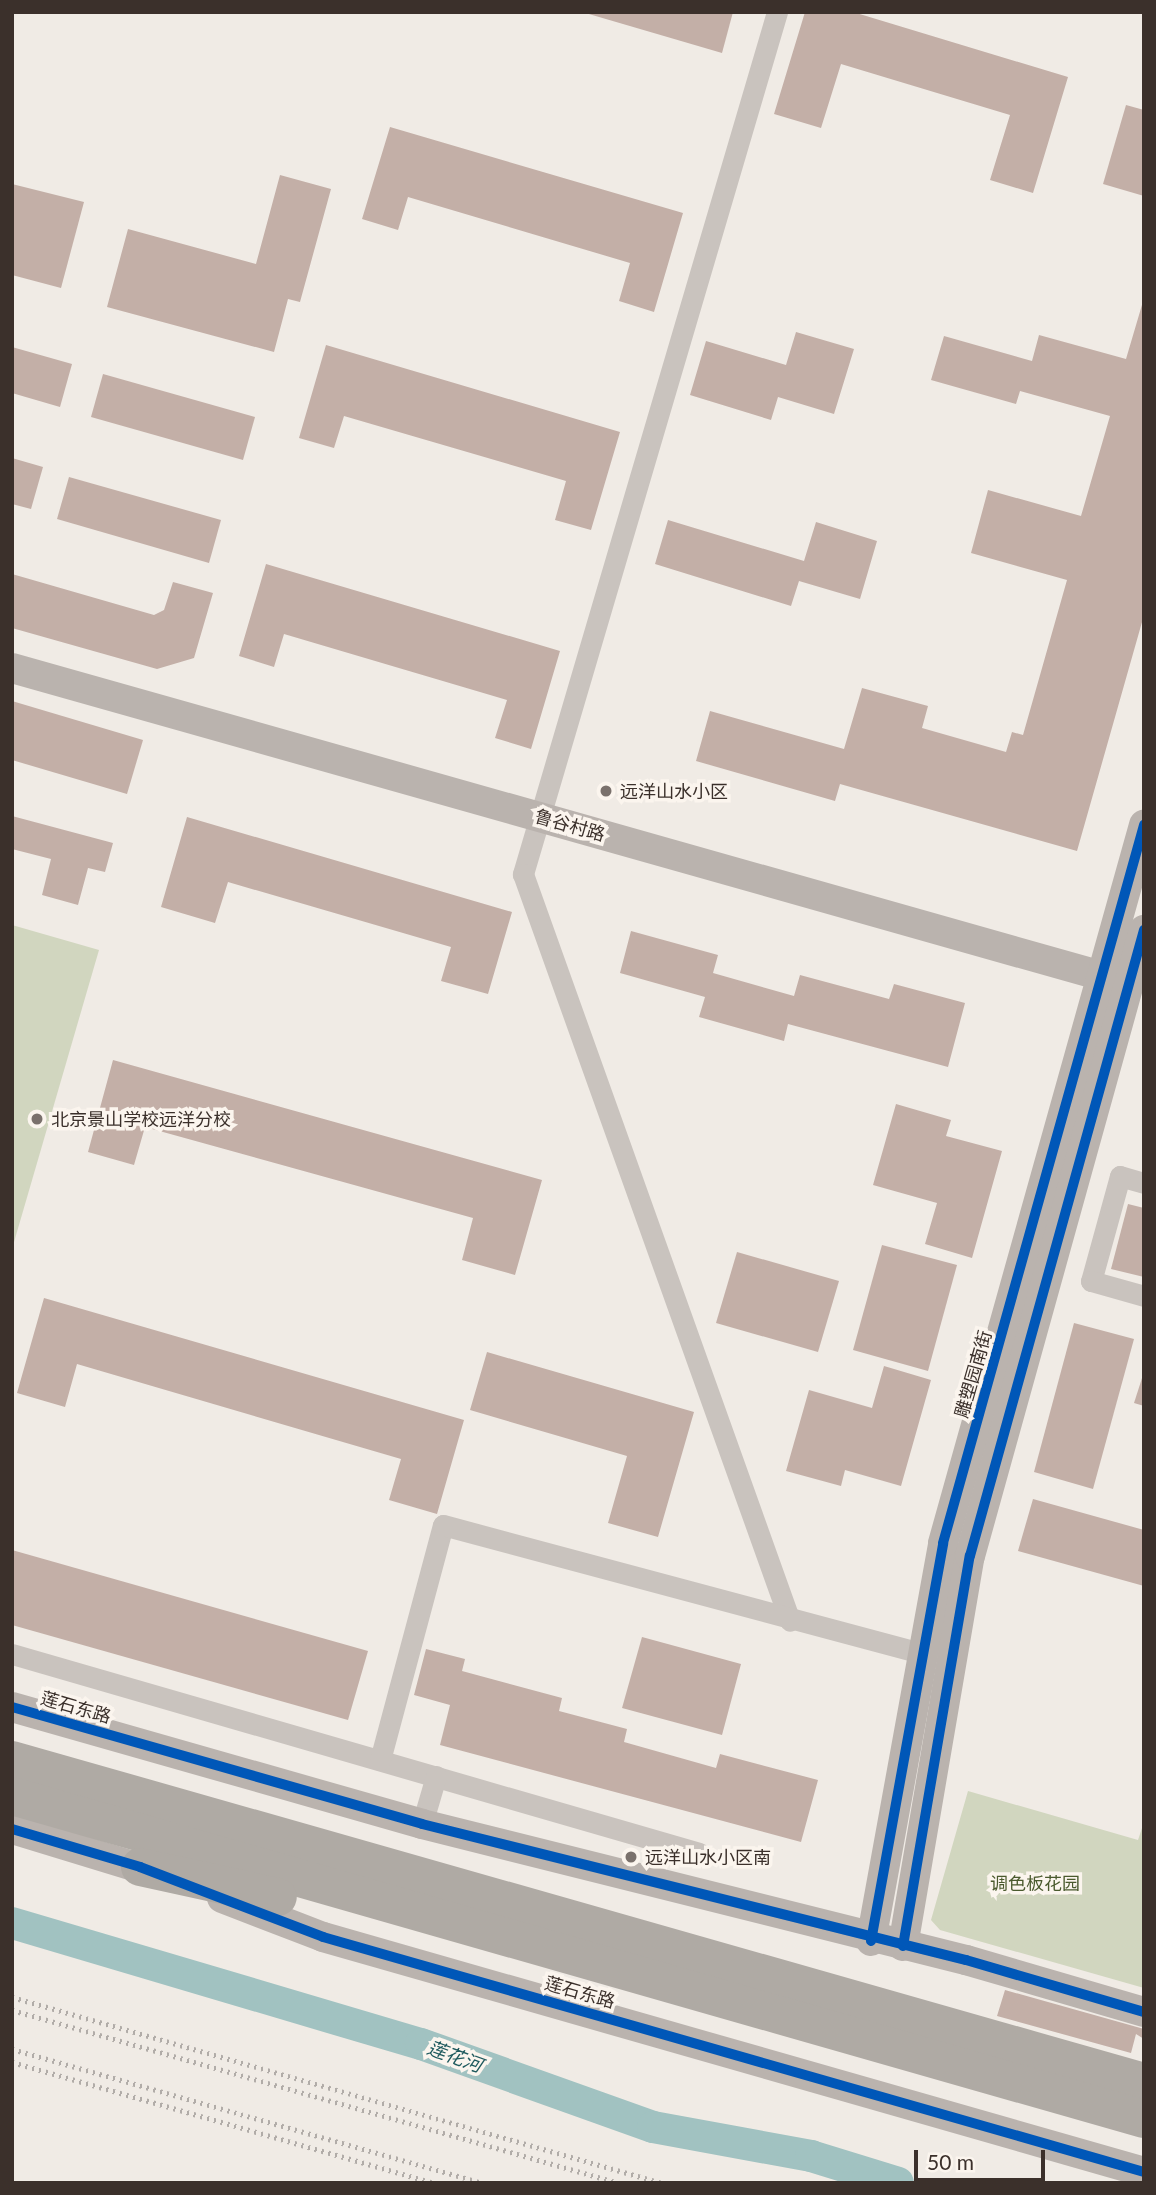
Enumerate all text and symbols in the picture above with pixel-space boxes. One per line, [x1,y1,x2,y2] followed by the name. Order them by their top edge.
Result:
[620,780,728,802] place label: 远洋山水小区
[598,783,614,799] marker: 远洋山水小区
[532,805,608,845] street label: 鲁谷村路
[51,1108,231,1130] place label: 北京景山学校远洋分校
[29,1111,45,1127] marker: 北京景山学校远洋分校
[950,1328,996,1420] street label: 雕塑园南街
[38,1687,114,1727] street label: 莲石东路
[645,1846,771,1868] place label: 远洋山水小区南
[623,1849,639,1865] marker: 远洋山水小区南
[990,1872,1080,1894] park label: 调色板花园
[542,1972,618,2012] street label: 莲石东路
[424,2036,486,2076] water label: 莲花河
[918,2136,1049,2180] scale bar
[927,2149,974,2174] text: 50 m

